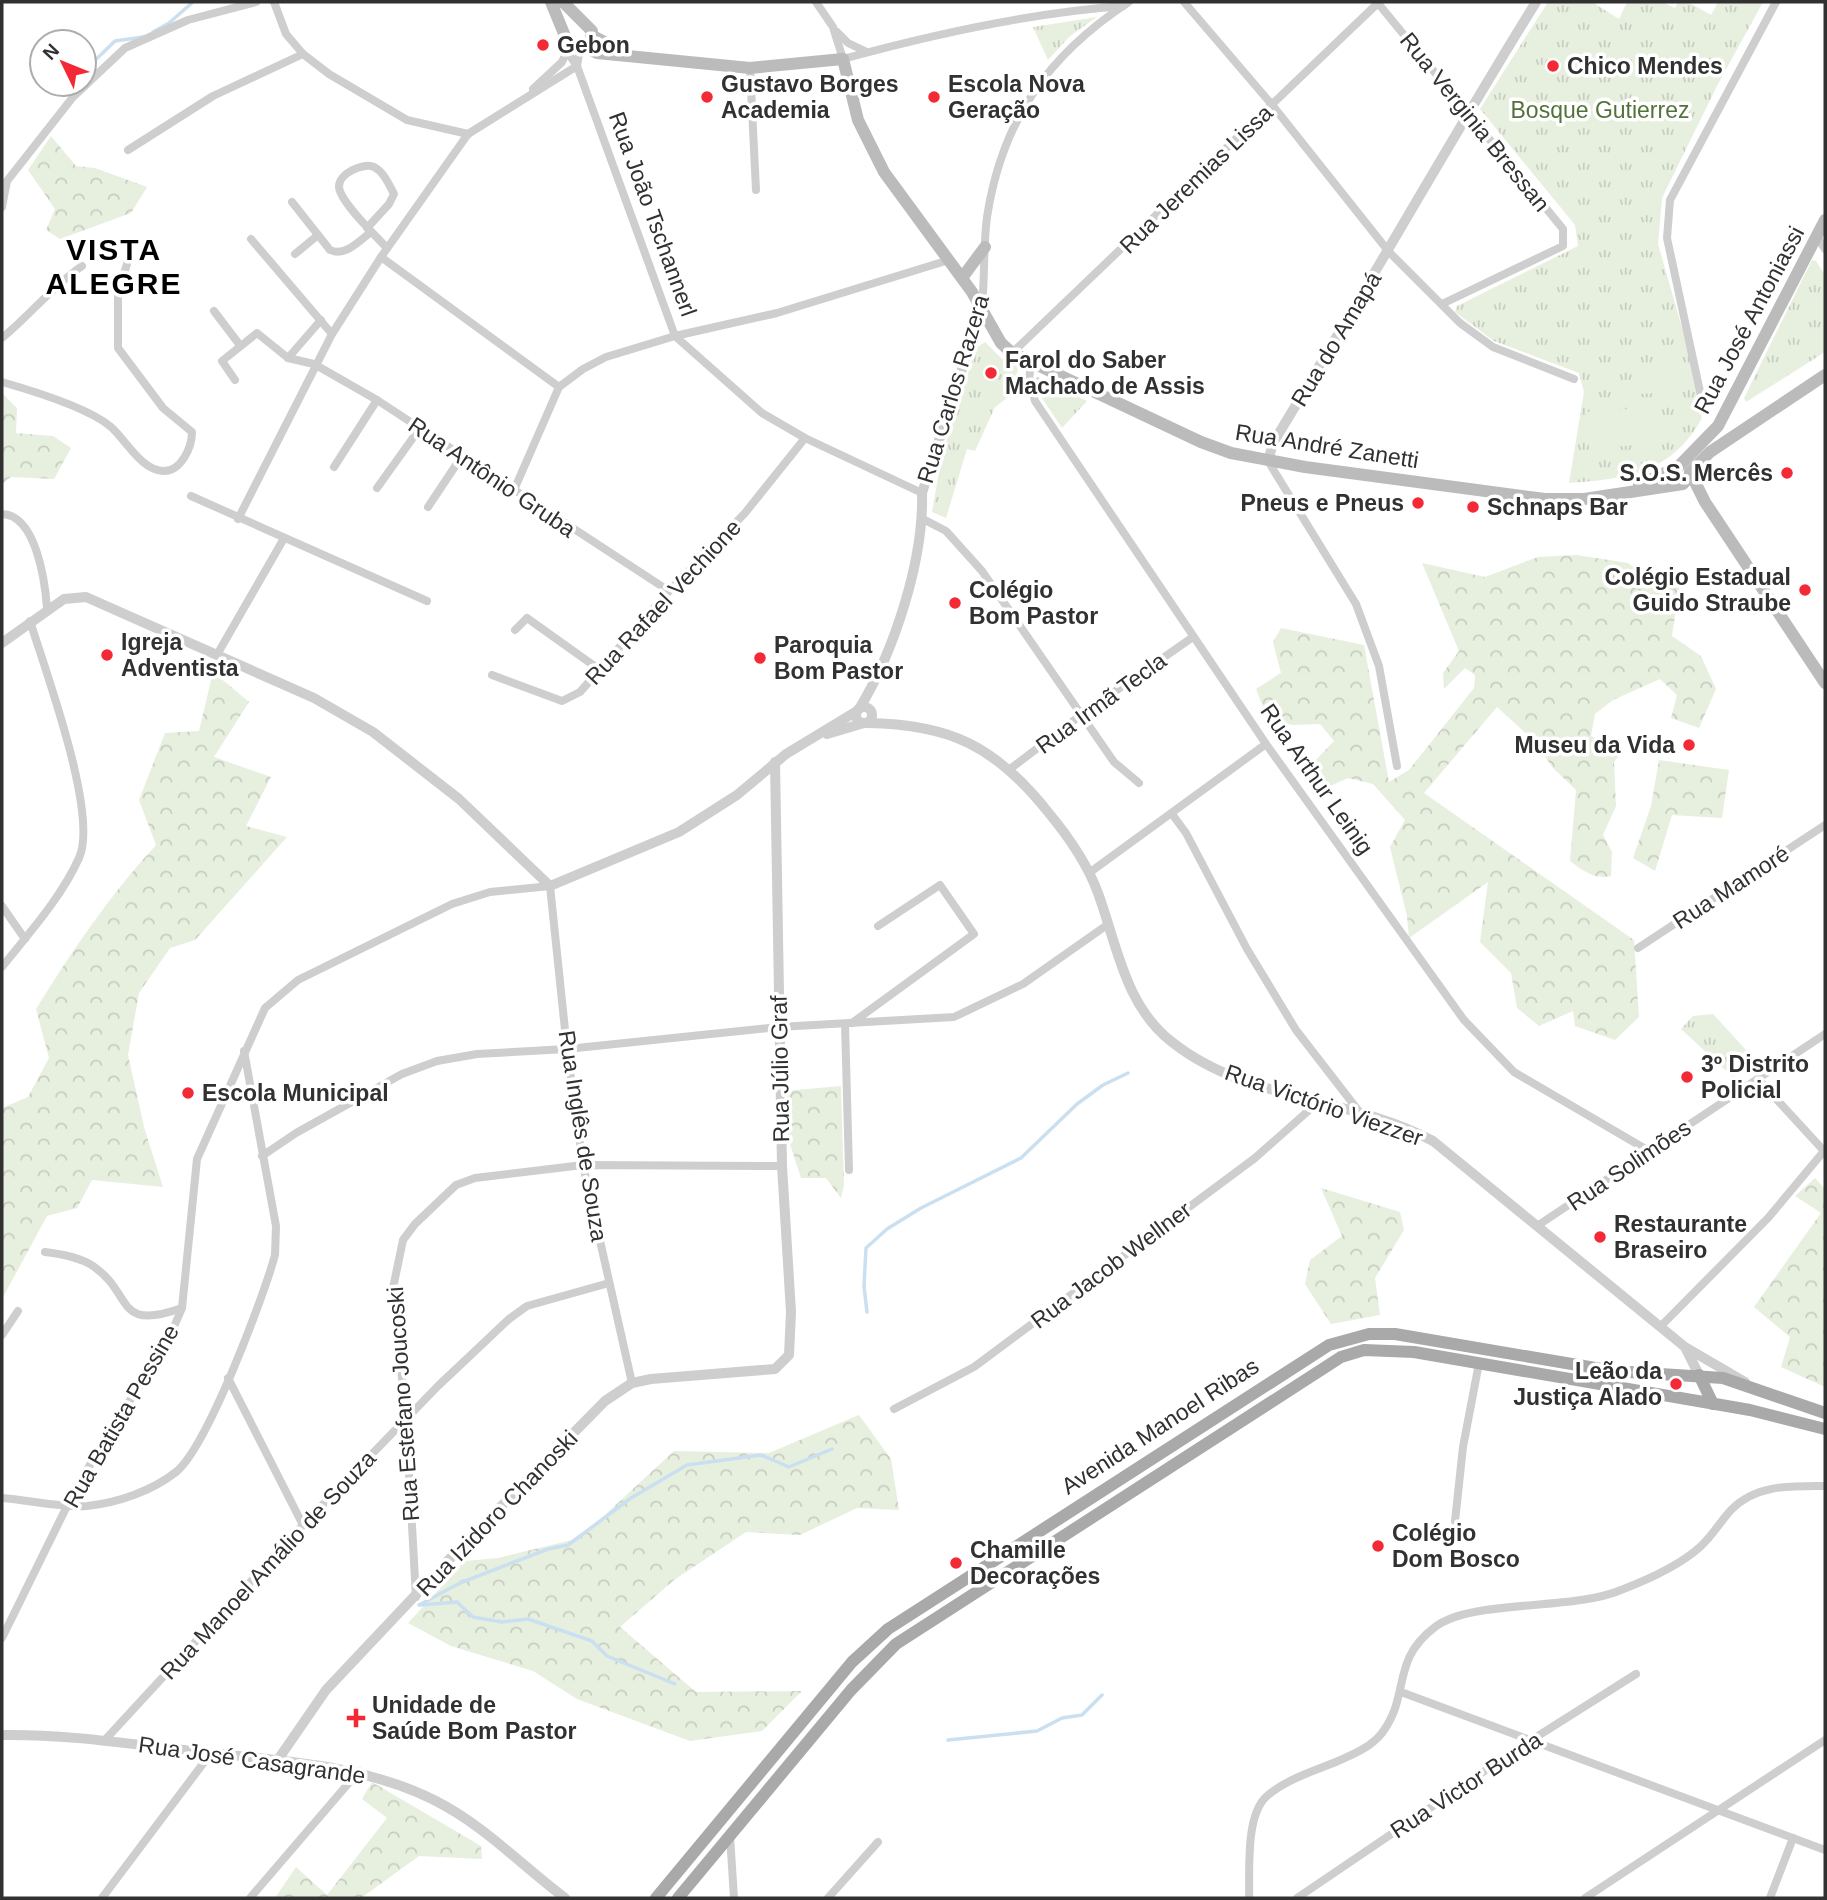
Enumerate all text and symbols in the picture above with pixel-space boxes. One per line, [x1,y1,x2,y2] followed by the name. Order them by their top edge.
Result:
[1395,27,1555,217] street label: Rua Verginia Bressan
[28,28,98,98] north arrow
[557,32,630,58] place label: Gebon
[535,37,551,53] marker: Gebon
[39,40,63,64] text: N
[1567,53,1723,79] place label: Chico Mendes
[1545,58,1561,74] marker: Chico Mendes
[721,71,899,123] place label: Gustavo Borges Academia
[948,71,1085,123] place label: Escola Nova Geração
[699,89,715,105] marker: Gustavo Borges Academia
[926,89,942,105] marker: Escola Nova Geração
[1511,97,1689,123] park label: Bosque Gutierrez
[1114,99,1278,259] street label: Rua Jeremias Lissa
[604,108,702,320] street label: Rua João Tschannerl
[1689,222,1809,418] street label: Rua José Antoniassi
[45,233,183,300] district label: VISTA ALEGRE
[1286,267,1386,411] street label: Rua do Amapá
[912,291,994,486] street label: Rua Carlos Razera
[1005,347,1205,399] place label: Farol do Saber Machado de Assis
[983,365,999,381] marker: Farol do Saber Machado de Assis
[404,412,581,543] street label: Rua Antônio Gruba
[1233,419,1421,473] street label: Rua André Zanetti
[1620,460,1773,486] place label: S.O.S. Mercês
[1779,465,1795,481] marker: S.O.S. Mercês
[1240,490,1404,516] place label: Pneus e Pneus
[1487,494,1628,520] place label: Schnaps Bar
[1410,495,1426,511] marker: Pneus e Pneus
[1465,499,1481,515] marker: Schnaps Bar
[580,514,746,690] street label: Rua Rafael Vechione
[1604,564,1791,616] place label: Colégio Estadual Guido Straube
[969,577,1098,629] place label: Colégio Bom Pastor
[1797,582,1813,598] marker: Colégio Estadual Guido Straube
[947,595,963,611] marker: Colégio Bom Pastor
[121,629,239,681] place label: Igreja Adventista
[774,632,903,684] place label: Paroquia Bom Pastor
[99,647,115,663] marker: Igreja Adventista
[1031,647,1171,759] street label: Rua Irmã Tecla
[752,650,768,666] marker: Paroquia Bom Pastor
[1255,699,1379,859] street label: Rua Arthur Leinig
[1514,732,1675,758] place label: Museu da Vida
[1681,737,1697,753] marker: Museu da Vida
[1668,840,1794,934] street label: Rua Mamoré
[766,995,794,1143] street label: Rua Júlio Graf
[553,1029,613,1244] street label: Rua Inglês de Souza
[1701,1051,1809,1103] place label: 3º Distrito Policial
[1222,1059,1427,1151] street label: Rua Victório Viezzer
[1679,1069,1695,1085] marker: 3º Distrito Policial
[202,1080,389,1106] place label: Escola Municipal
[180,1085,196,1101] marker: Escola Municipal
[1562,1114,1696,1216] street label: Rua Solimões
[1026,1196,1197,1334] street label: Rua Jacob Wellner
[1614,1211,1747,1263] place label: Restaurante Braseiro
[1592,1229,1608,1245] marker: Restaurante Braseiro
[382,1286,424,1522] street label: Rua Estefano Joucoski
[58,1320,184,1512] street label: Rua Batista Pessine
[1057,1353,1263,1499] street label: Avenida Manoel Ribas
[1513,1358,1662,1410] place label: Leão da Justiça Alado
[1668,1376,1684,1392] marker: Leão da Justiça Alado
[411,1425,583,1601] street label: Rua Izidoro Chanoski
[155,1445,381,1685] street label: Rua Manoel Amálio de Souza
[1392,1520,1520,1572] place label: Colégio Dom Bosco
[970,1537,1100,1589] place label: Chamille Decorações
[1370,1538,1386,1554] marker: Colégio Dom Bosco
[948,1555,964,1571] marker: Chamille Decorações
[372,1692,577,1744] place label: Unidade de Saúde Bom Pastor
[346,1708,366,1728] marker: Unidade de Saúde Bom Pastor
[1386,1726,1547,1843] street label: Rua Victor Burda
[137,1731,367,1789] street label: Rua José Casagrande

